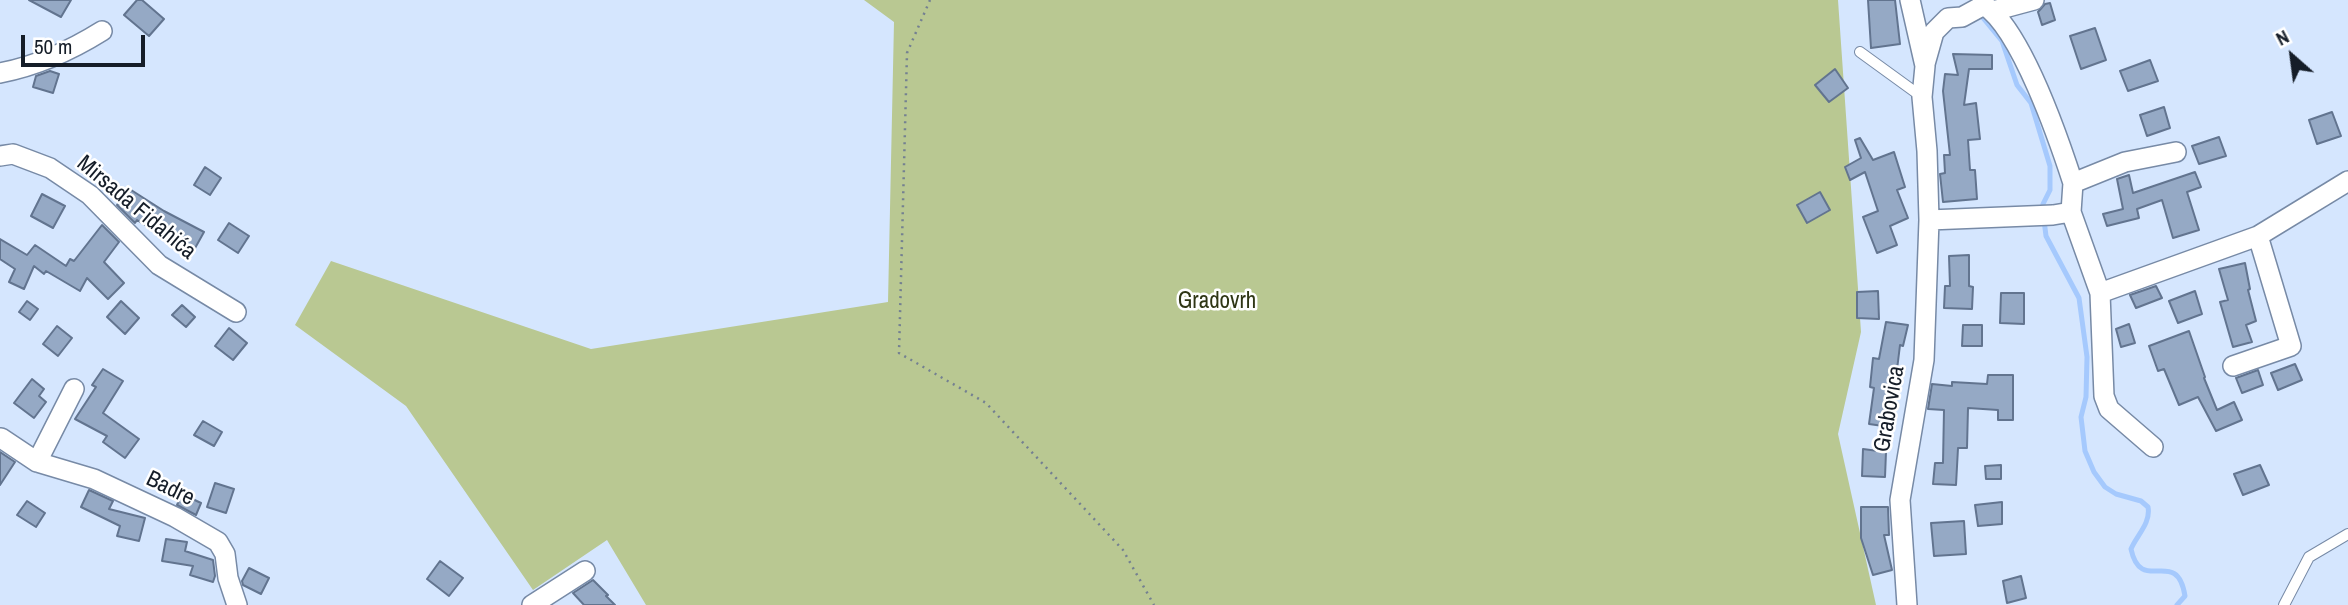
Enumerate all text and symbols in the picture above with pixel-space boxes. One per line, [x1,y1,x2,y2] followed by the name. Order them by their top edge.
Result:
[24,21,149,65] scale bar
[2257,21,2327,91] north arrow
[2271,23,2293,52] text: N
[34,32,72,61] text: 50 m
[71,150,201,266] street label: Mirsada Fidahića
[1178,288,1256,316] park label: Gradovrh
[1869,364,1911,454] street label: Grabovica
[141,466,199,512] street label: Badre

